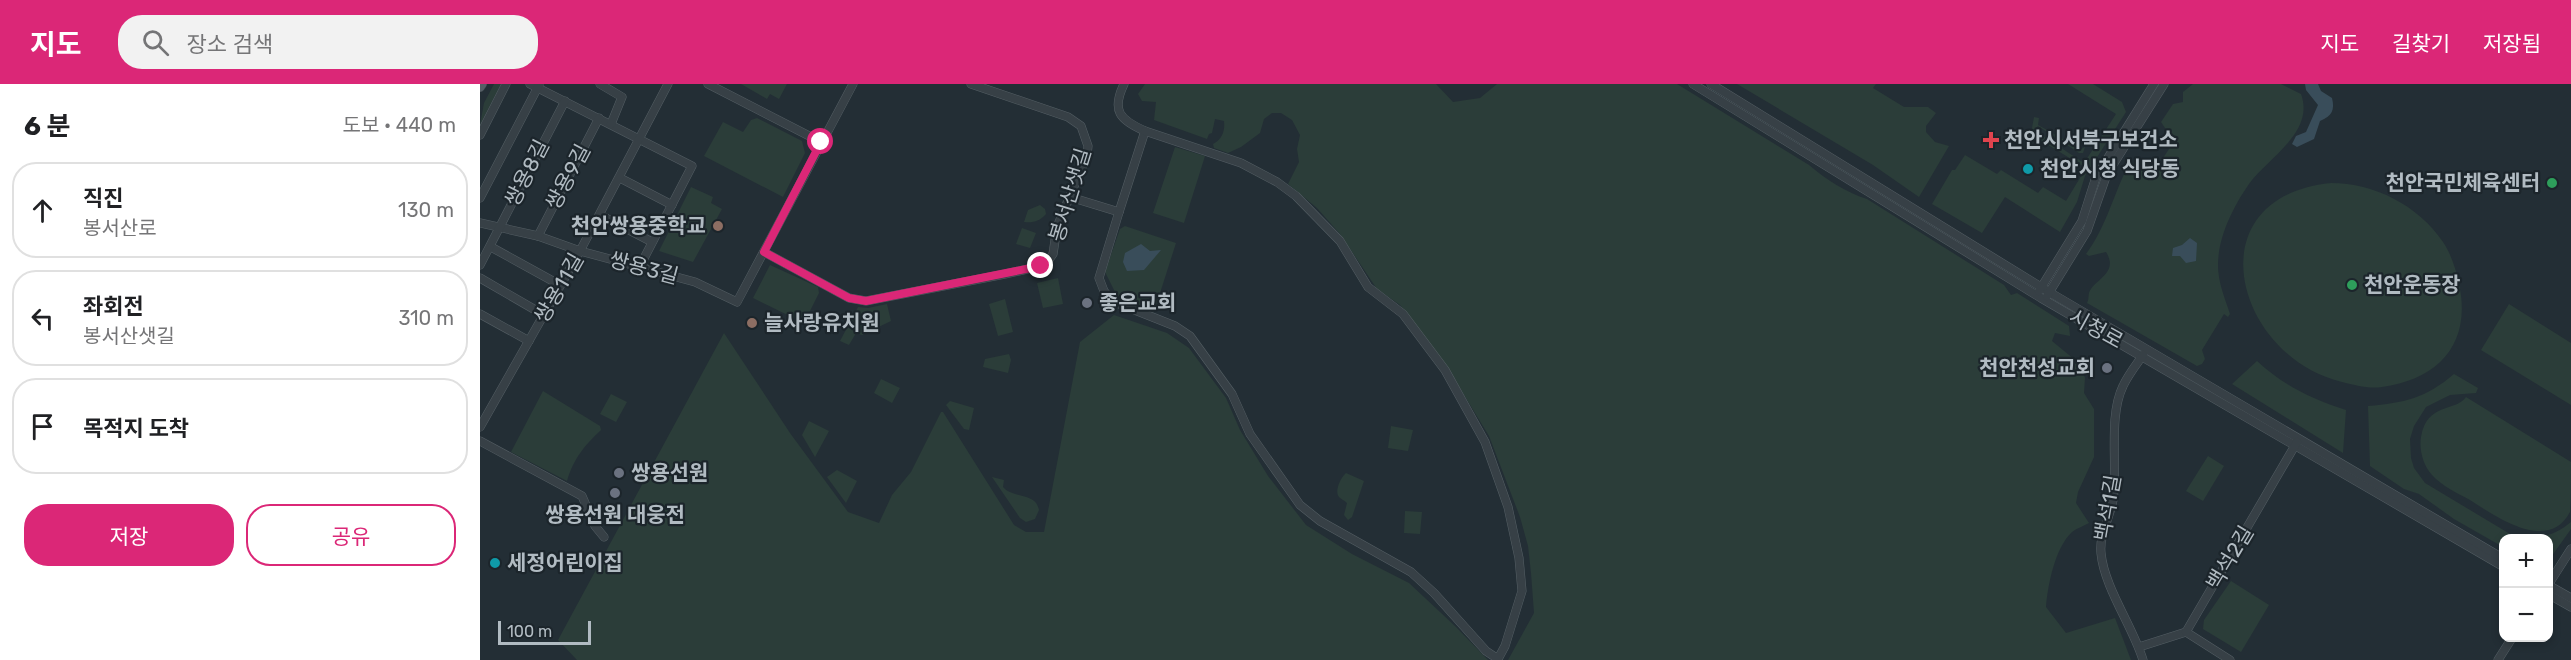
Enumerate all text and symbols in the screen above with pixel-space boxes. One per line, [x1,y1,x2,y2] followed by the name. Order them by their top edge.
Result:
[118,15,538,69] search box
[139,26,172,59] icon: search
[30,28,82,61] text: 지도
[187,31,273,58] text: 장소 검색
[2320,31,2359,56] text: 지도
[2392,31,2450,56] text: 길찾기
[2483,31,2541,56] text: 저장됨
[24,111,70,142] text: 6 분
[343,113,456,137] text: 도보 · 440 m
[2004,127,2178,152] place label: 천안시서북구보건소
[807,128,833,154] route start
[1982,131,2000,149] marker: 천안시서북구보건소
[499,135,554,210] street label: 쌍용8길
[540,140,595,214] street label: 쌍용9길
[1043,145,1096,245] street label: 봉서산샛길
[2040,156,2180,181] place label: 천안시청 식당동
[2021,162,2035,176] marker: 천안시청 식당동
[2385,170,2540,195] place label: 천안국민체육센터
[2545,176,2559,190] marker: 천안국민체육센터
[83,185,123,212] text: 직진
[26,194,59,227] icon: ahead
[398,198,454,222] text: 130 m
[571,213,706,238] place label: 천안쌍용중학교
[83,216,157,240] text: 봉서산로
[711,219,725,233] marker: 천안쌍용중학교
[607,246,681,289] street label: 쌍용3길
[529,249,588,327] street label: 쌍용11길
[1027,252,1053,278] route end
[2364,272,2461,297] place label: 천안운동장
[2345,278,2359,292] marker: 천안운동장
[1099,290,1176,315] place label: 좋은교회
[83,293,144,320] text: 좌회전
[1080,296,1094,310] marker: 좋은교회
[26,302,59,335] icon: left
[2065,304,2128,354] street label: 시청로
[398,306,454,330] text: 310 m
[764,310,880,335] place label: 늘사랑유치원
[745,316,759,330] marker: 늘사랑유치원
[83,324,175,348] text: 봉서산샛길
[1979,355,2095,380] place label: 천안천성교회
[2100,361,2114,375] marker: 천안천성교회
[26,410,59,443] icon: arrive
[83,415,189,442] text: 목적지 도착
[631,460,708,485] place label: 쌍용선원
[612,466,626,480] marker: 쌍용선원
[2089,473,2126,543] street label: 백석1길
[608,486,622,500] marker: 쌍용선원 대웅전
[545,502,685,527] place label: 쌍용선원 대웅전
[24,504,234,566] button: 저장
[246,504,456,566] button: 공유
[2201,521,2258,594] street label: 백석2길
[2499,534,2553,642] map controls
[2499,534,2553,588] button: +
[507,550,623,575] place label: 세정어린이집
[488,556,502,570] marker: 세정어린이집
[2499,588,2553,642] button: −
[498,618,591,646] scale bar
[507,622,552,641] text: 100 m

